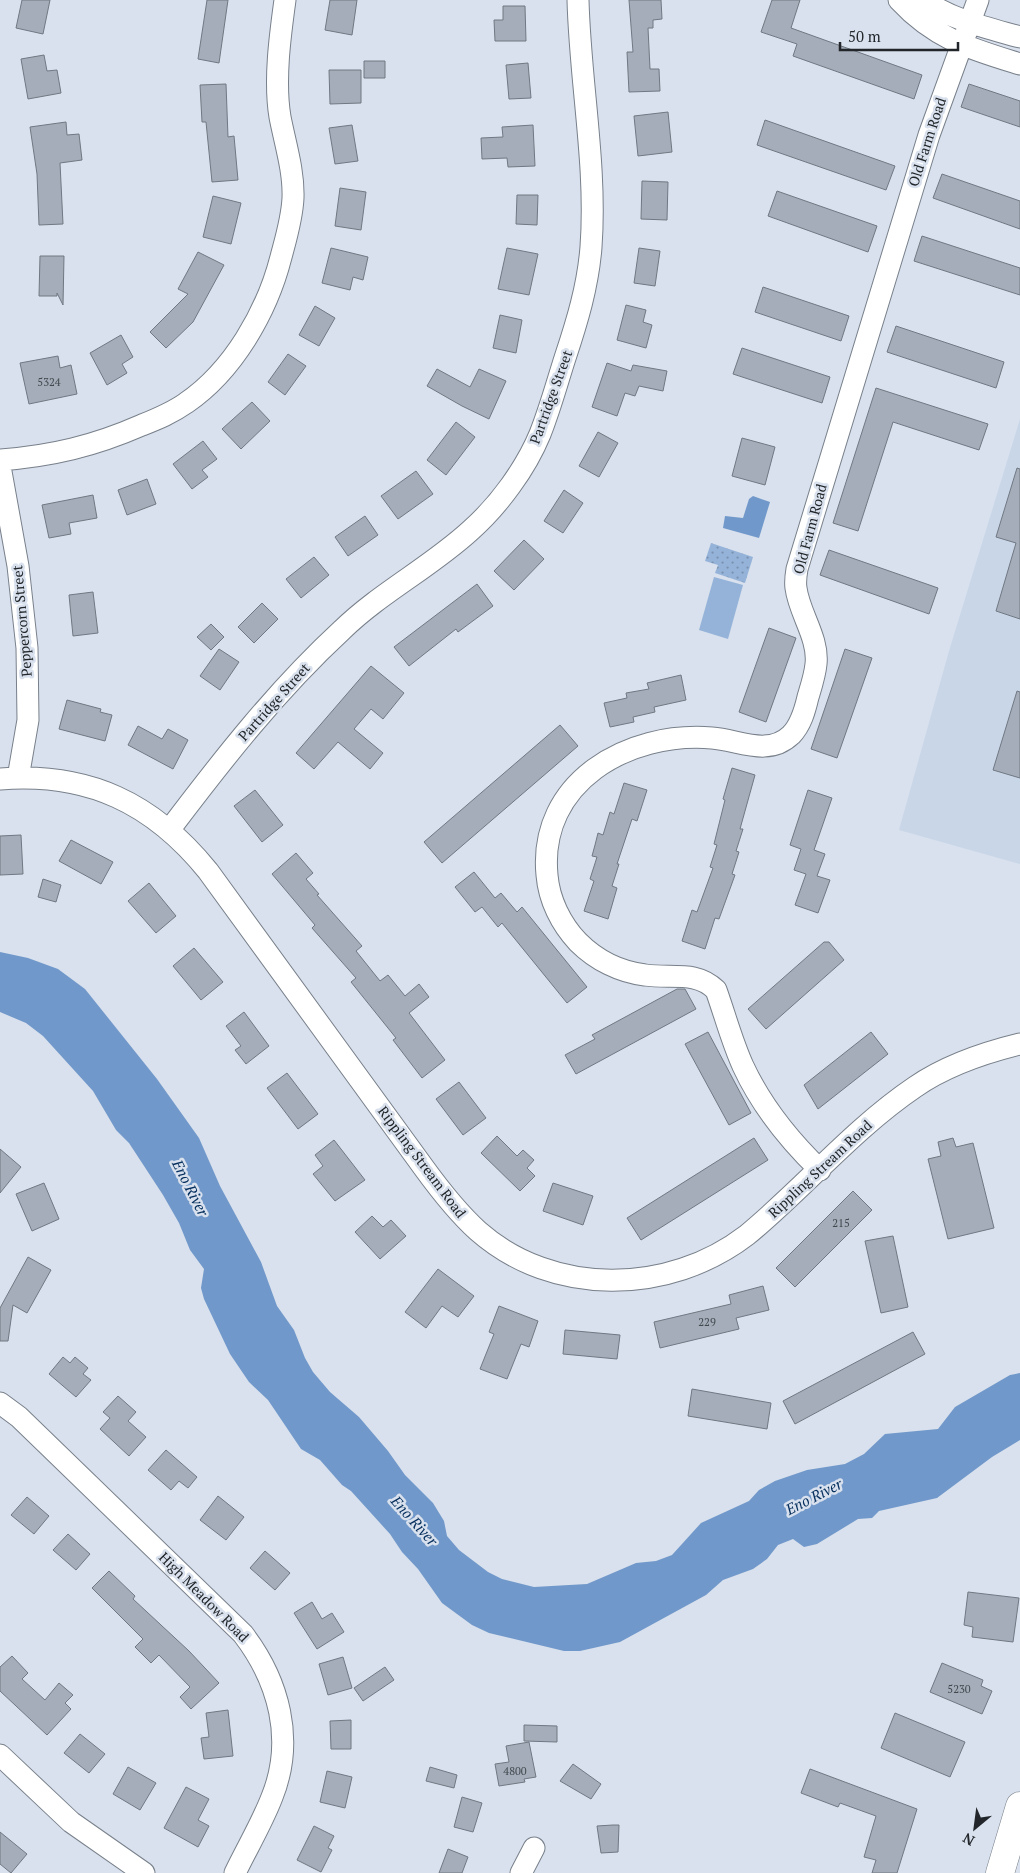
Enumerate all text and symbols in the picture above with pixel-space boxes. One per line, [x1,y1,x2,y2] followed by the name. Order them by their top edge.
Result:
[840,20,958,52] scale bar
[848,26,881,46] text: 50 m
[903,95,950,189] street label: Old Farm Road
[525,347,577,446] street label: Partridge Street
[37,375,61,389] house number: 5324
[788,482,831,576] street label: Old Farm Road
[7,564,36,678] street label: Peppercorn Street
[234,658,314,745] street label: Partridge Street
[374,1102,471,1222] street label: Rippling Stream Road
[764,1115,876,1222] street label: Rippling Stream Road
[168,1155,214,1220] water label: Eno River
[832,1216,850,1230] house number: 215
[698,1315,716,1329] house number: 229
[781,1473,846,1519] water label: Eno River
[386,1490,443,1551] water label: Eno River
[155,1548,254,1646] street label: High Meadow Road
[947,1682,971,1696] house number: 5230
[503,1764,527,1778] house number: 4800
[950,1803,1000,1853] north arrow
[959,1829,978,1851] text: N

